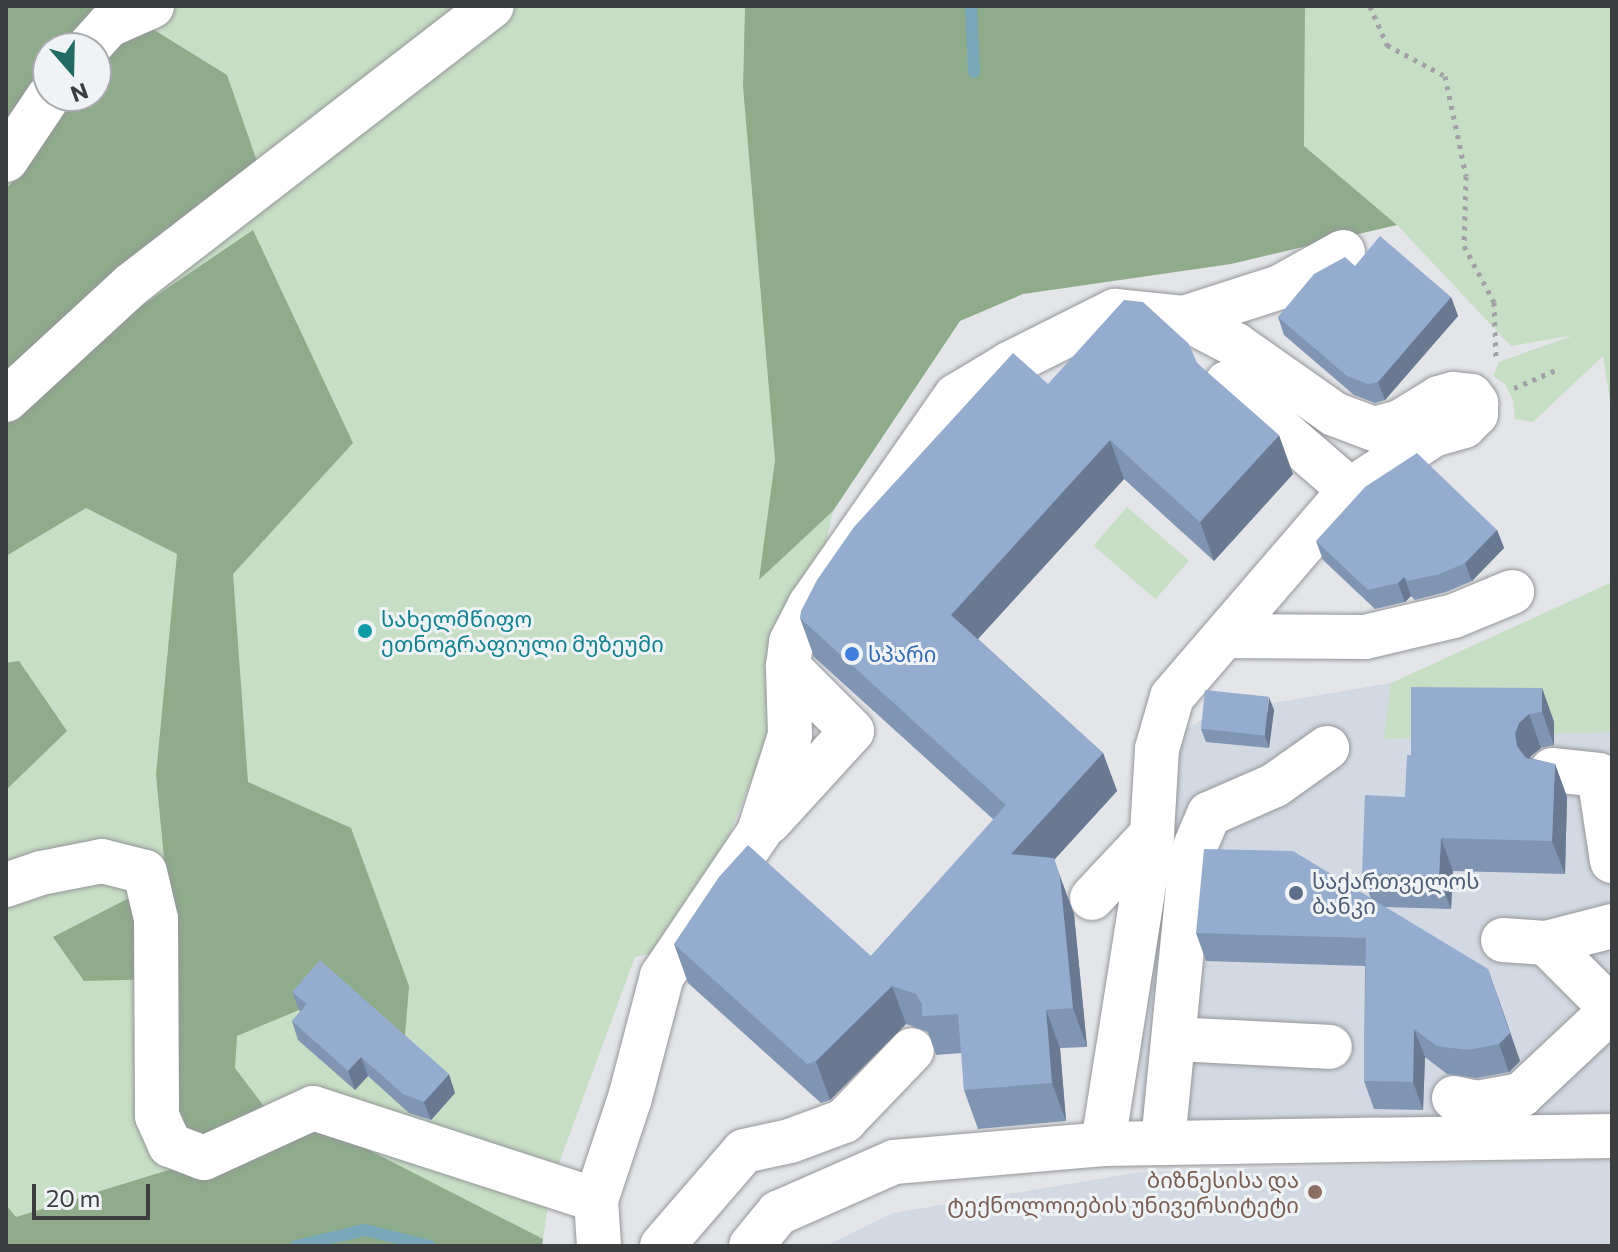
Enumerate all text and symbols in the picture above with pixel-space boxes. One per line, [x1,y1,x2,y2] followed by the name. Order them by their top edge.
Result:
[32,32,112,112] north arrow
[67,78,92,109] text: N
[381,605,664,656] place label: სახელმწიფო ეთნოგრაფიული მუზეუმი
[356,622,374,640] marker: სახელმწიფო ეთნოგრაფიული მუზეუმი
[868,641,936,667] place label: სპარი
[843,645,861,663] marker: სპარი
[1312,867,1479,918] place label: საქართველოს ბანკი
[1287,884,1305,902] marker: საქართველოს ბანკი
[947,1166,1299,1218] place label: ბიზნესისა და ტექნოლოიების უნივერსიტეტი
[36,1168,154,1218] scale bar
[46,1183,100,1212] text: 20 m
[1306,1183,1324,1201] marker: ბიზნესისა და ტექნოლოიების უნივერსიტეტი

